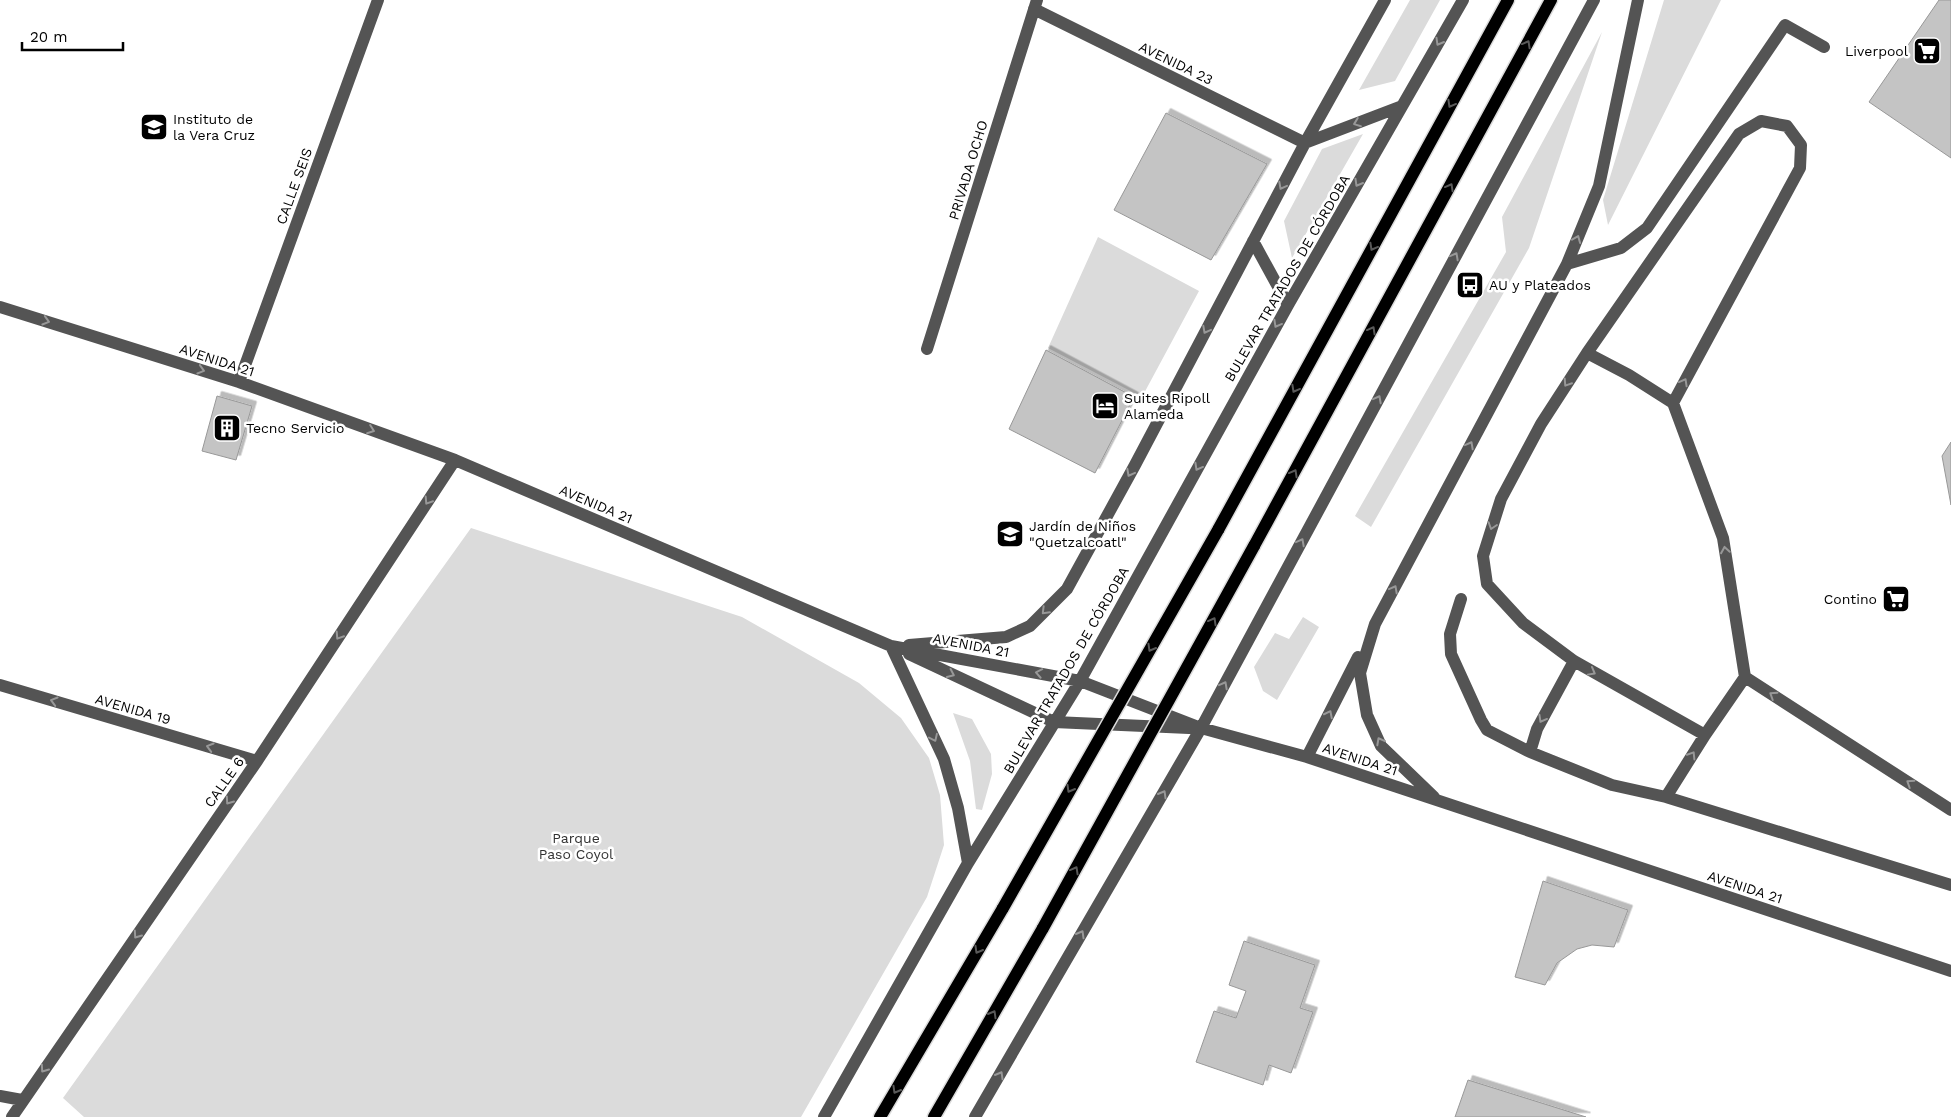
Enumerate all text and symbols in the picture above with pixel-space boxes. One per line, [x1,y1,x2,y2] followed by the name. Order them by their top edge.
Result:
[22,20,124,52] scale bar
[30,28,68,46] text: 20 m
[1912,36,1942,66] supermarket icon: Liverpool
[1435,37,1445,46] one-way arrow
[1136,38,1216,88] street label: AVENIDA 23
[1521,41,1531,50] one-way arrow
[1845,43,1909,59] place label: Liverpool
[1447,99,1457,108] one-way arrow
[173,111,255,143] place label: Instituto de la Vera Cruz
[139,112,169,142] school or university icon: Instituto de la Vera Cruz
[1353,117,1362,127] one-way arrow
[945,118,991,222] street label: PRIVADA OCHO
[273,146,315,226] street label: CALLE SEIS
[1221,172,1353,384] street label: BULEVAR TRATADOS DE CÓRDOBA
[1354,178,1364,187] one-way arrow
[1278,181,1288,190] one-way arrow
[1444,184,1454,193] one-way arrow
[1571,235,1581,244] one-way arrow
[1369,241,1379,250] one-way arrow
[1449,253,1459,262] one-way arrow
[1455,270,1485,300] bus stop icon: AU y Plateados
[1489,277,1591,293] place label: AU y Plateados
[42,316,50,326] one-way arrow
[1273,319,1283,328] one-way arrow
[1202,324,1212,333] one-way arrow
[1366,326,1376,335] one-way arrow
[178,340,256,380] street label: AVENIDA 21
[197,365,205,375] one-way arrow
[1564,378,1574,387] one-way arrow
[1678,378,1688,387] one-way arrow
[1291,384,1301,393] one-way arrow
[1124,390,1211,422] place label: Suites Ripoll Alameda
[1090,391,1120,421] hotel icon: Suites Ripoll Alameda
[1372,396,1382,405] one-way arrow
[212,413,242,443] building icon: Tecno Servicio
[246,420,344,436] place label: Tecno Servicio
[367,424,375,434] one-way arrow
[1464,442,1474,451] one-way arrow
[1195,461,1205,470] one-way arrow
[1127,468,1137,477] one-way arrow
[1288,469,1298,478] one-way arrow
[557,481,635,527] street label: AVENIDA 21
[425,495,434,504] one-way arrow
[1029,518,1136,550] place label: Jardín de Niños "Quetzalcoatl"
[995,519,1025,549] school or university icon: Jardín de Niños "Quetzalcoatl"
[1488,522,1498,530] one-way arrow
[1295,539,1305,548] one-way arrow
[1720,545,1730,554] one-way arrow
[1000,564,1132,776] street label: BULEVAR TRATADOS DE CÓRDOBA
[1881,584,1911,614] supermarket icon: Contino
[1388,585,1398,594] one-way arrow
[1824,591,1877,607] place label: Contino
[1042,605,1051,614] one-way arrow
[1207,617,1217,626] one-way arrow
[931,630,1011,660] street label: AVENIDA 21
[336,631,345,640] one-way arrow
[1147,643,1157,652] one-way arrow
[1587,665,1596,675] one-way arrow
[946,667,955,678] one-way arrow
[1035,669,1043,679] one-way arrow
[1218,682,1228,691] one-way arrow
[93,691,173,727] street label: AVENIDA 19
[1770,692,1779,701] one-way arrow
[51,697,59,707] one-way arrow
[1323,710,1333,719] one-way arrow
[1538,714,1548,723] one-way arrow
[927,733,938,742] one-way arrow
[1376,737,1386,746] one-way arrow
[1321,739,1399,779] street label: AVENIDA 21
[206,743,215,753] one-way arrow
[1686,752,1695,761] one-way arrow
[201,754,247,810] street label: CALLE 6
[1906,780,1915,790] one-way arrow
[1067,784,1077,793] one-way arrow
[1156,790,1166,799] one-way arrow
[226,796,235,805] one-way arrow
[539,830,614,862] park label: Parque Paso Coyol
[1069,867,1079,876] one-way arrow
[1706,867,1784,907] street label: AVENIDA 21
[134,929,143,939] one-way arrow
[1075,931,1085,940] one-way arrow
[975,944,985,953] one-way arrow
[987,1011,997,1020] one-way arrow
[41,1063,50,1072] one-way arrow
[993,1071,1003,1080] one-way arrow
[892,1084,902,1093] one-way arrow

